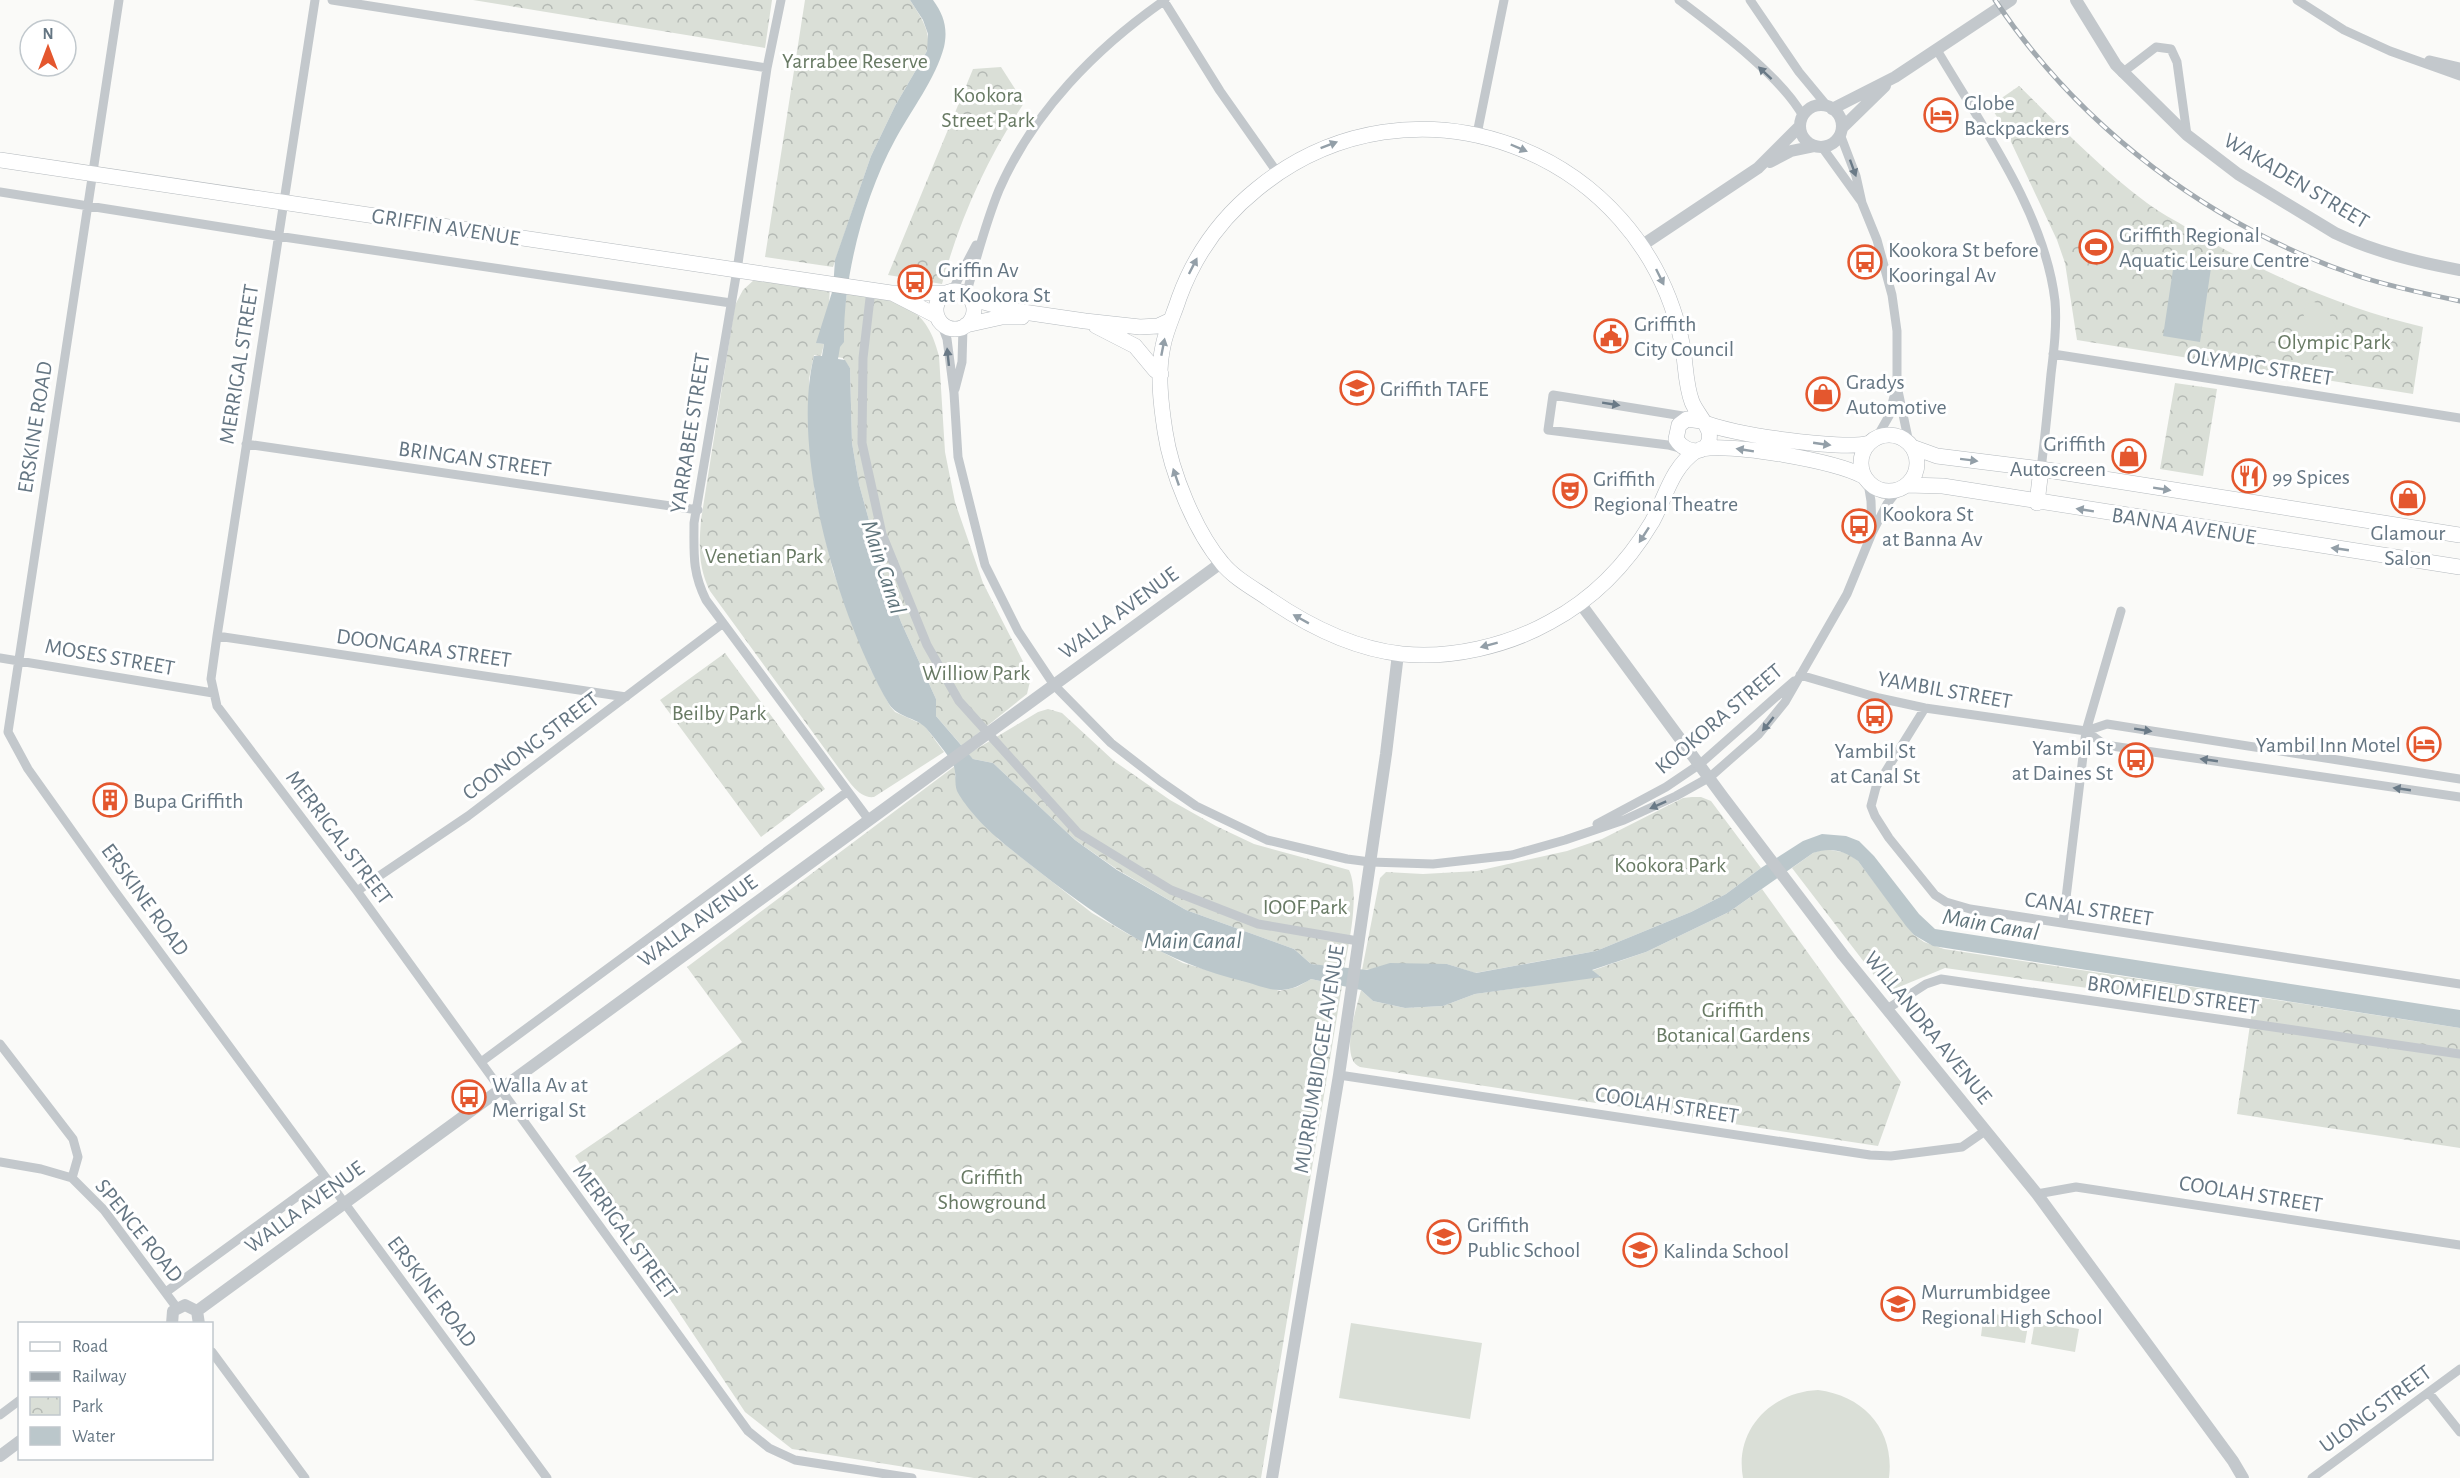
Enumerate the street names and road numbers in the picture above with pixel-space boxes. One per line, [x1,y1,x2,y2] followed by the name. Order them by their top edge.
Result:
[2220,129,2373,233] street label: WAKADEN STREET
[370,204,522,250] street label: GRIFFIN AVENUE
[215,282,263,446] street label: MERRIGAL STREET
[2185,345,2335,389] street label: OLYMPIC STREET
[666,351,714,515] street label: YARRABEE STREET
[14,360,56,495] street label: ERSKINE ROAD
[397,437,553,481] street label: BRINGAN STREET
[2110,504,2258,548] street label: BANNA AVENUE
[1055,562,1182,663] street label: WALLA AVENUE
[335,625,513,671] street label: DOONGARA STREET
[43,635,177,679] street label: MOSES STREET
[1651,659,1787,778] street label: KOOKORA STREET
[1876,667,2014,713] street label: YAMBIL STREET
[458,687,603,804] street label: COONONG STREET
[282,766,397,909] street label: MERRIGAL STREET
[97,839,193,960] street label: ERSKINE ROAD
[634,870,761,971] street label: WALLA AVENUE
[2023,888,2155,930] street label: CANAL STREET
[1290,943,1348,1175] street label: MURRUMBIDGEE AVENUE
[1860,947,1996,1108] street label: WILLANDRA AVENUE
[2086,972,2260,1018] street label: BROMFIELD STREET
[1594,1083,1740,1127] street label: COOLAH STREET
[241,1156,368,1257] street label: WALLA AVENUE
[569,1160,682,1304] street label: MERRIGAL STREET
[2178,1172,2324,1216] street label: COOLAH STREET
[91,1175,187,1286] street label: SPENCE ROAD
[383,1232,481,1351] street label: ERSKINE ROAD
[2315,1361,2436,1457] street label: ULONG STREET

